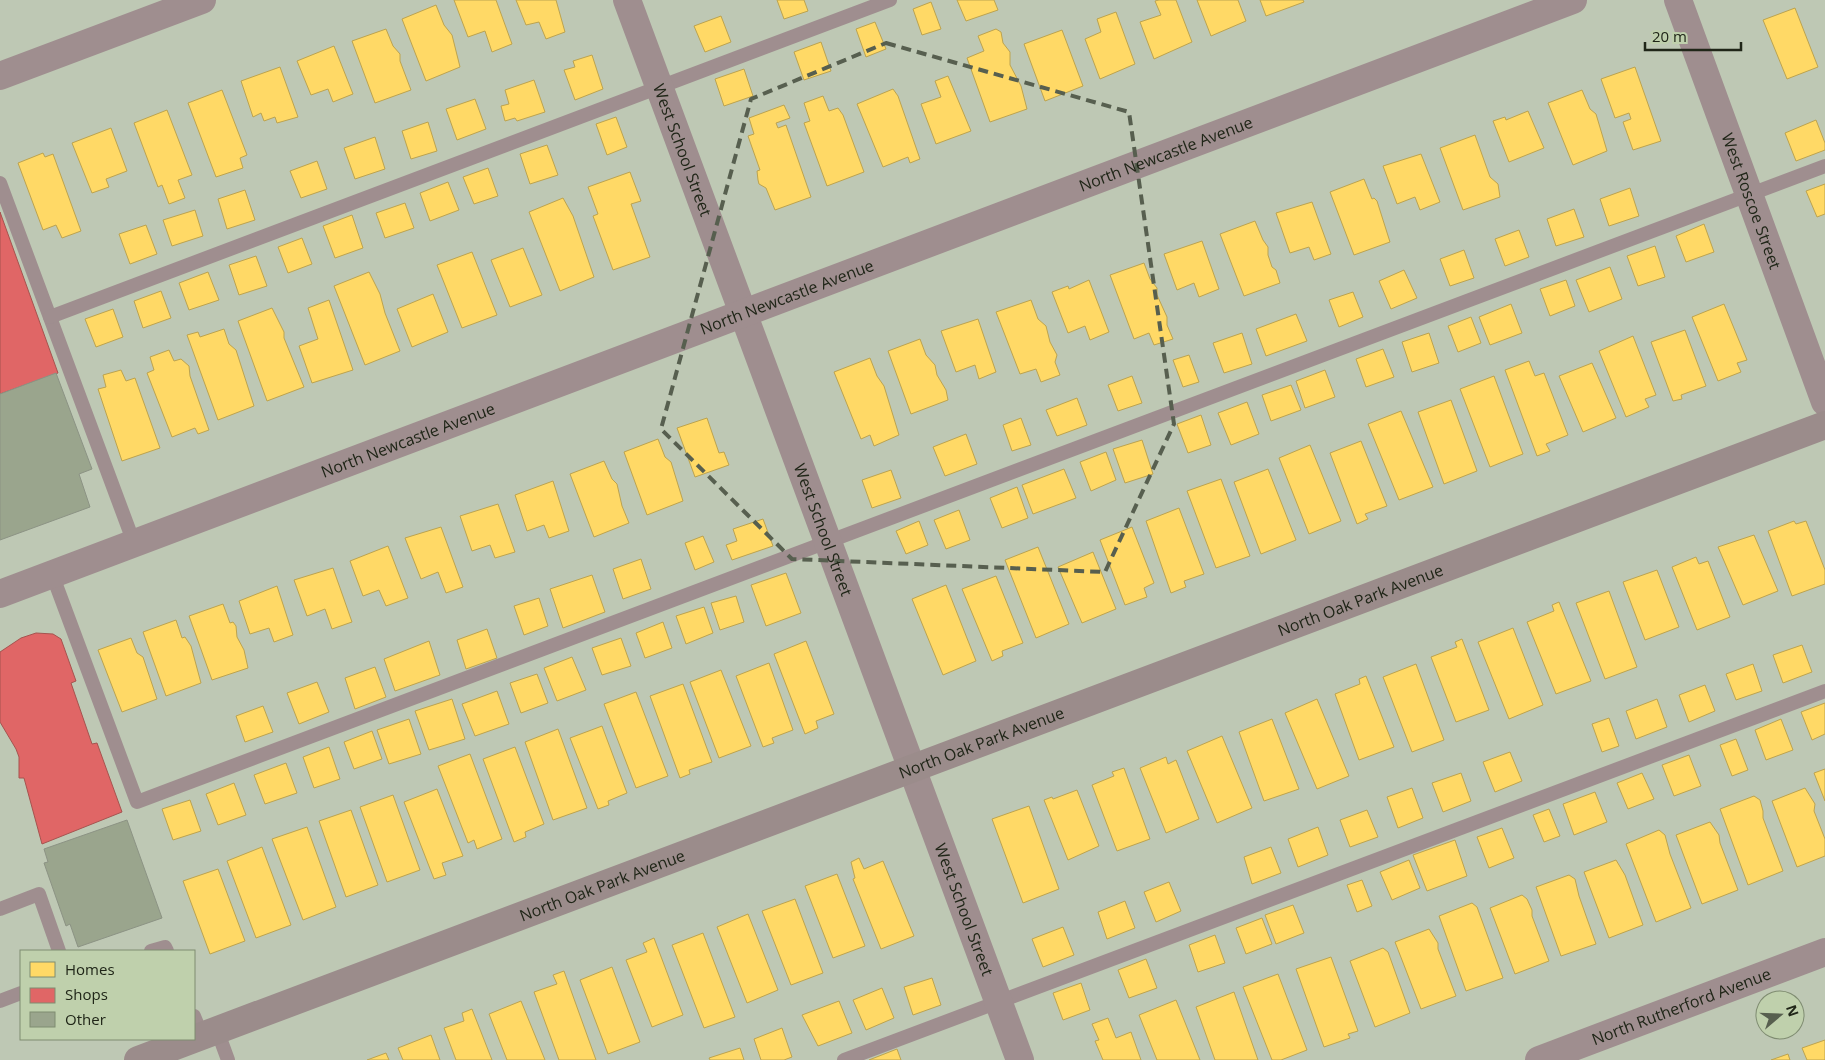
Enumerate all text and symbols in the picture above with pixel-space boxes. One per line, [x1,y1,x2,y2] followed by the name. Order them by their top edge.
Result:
[1645,20,1741,52] scale bar
[1652,26,1687,46] text: 20 m
[648,81,717,220] street label: West School Street
[1076,111,1256,197] street label: North Newcastle Avenue
[1717,130,1787,272] street label: West Roscoe Street
[697,254,877,340] street label: North Newcastle Avenue
[318,397,498,483] street label: North Newcastle Avenue
[789,460,858,599] street label: West School Street
[1274,559,1446,641] street label: North Oak Park Avenue
[895,701,1067,784] street label: North Oak Park Avenue
[930,840,999,979] street label: West School Street
[516,844,688,926] street label: North Oak Park Avenue
[20,950,195,1040] legend
[65,959,115,979] text: Homes
[1589,962,1774,1050] street label: North Rutherford Avenue
[65,984,108,1004] text: Shops
[1755,990,1805,1040] north arrow
[1782,1002,1804,1019] text: N
[65,1009,106,1029] text: Other

